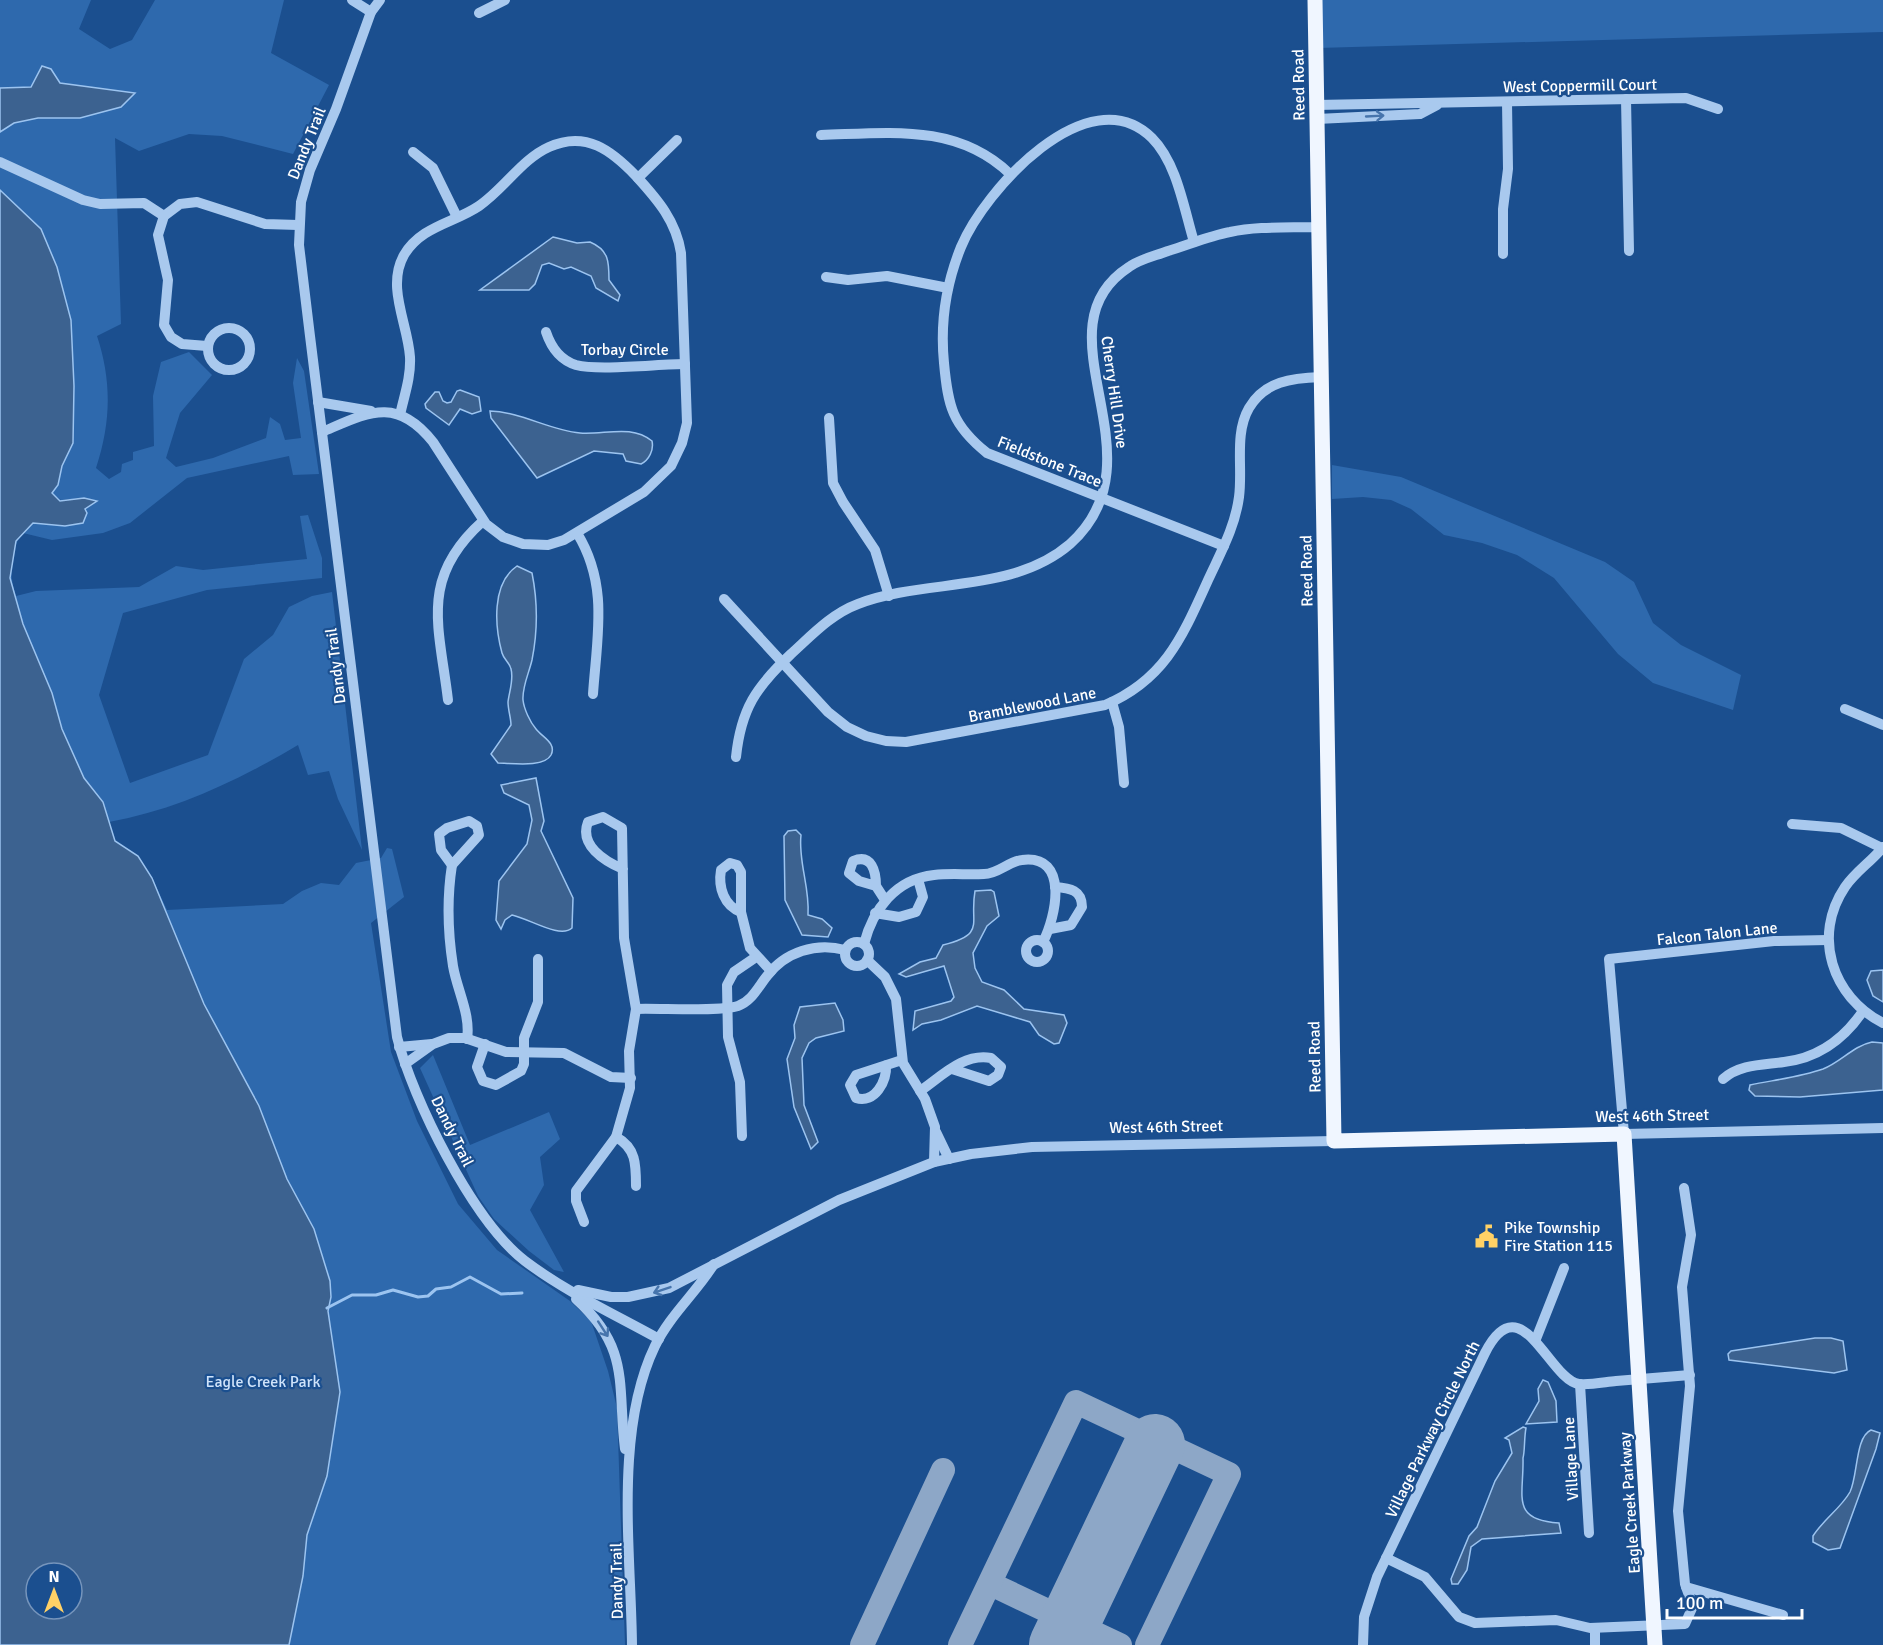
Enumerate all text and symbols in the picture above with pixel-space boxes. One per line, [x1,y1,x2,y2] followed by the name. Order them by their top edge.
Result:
[1288,49,1310,121] street label: Reed Road
[1503,75,1658,97] street label: West Coppermill Court
[283,104,331,183] street label: Dandy Trail
[1365,111,1385,122] one-way arrow
[1096,335,1132,450] street label: Cherry Hill Drive
[581,340,669,360] street label: Torbay Circle
[994,432,1105,492] street label: Fieldstone Trace
[1296,535,1318,607] street label: Reed Road
[321,626,351,705] street label: Dandy Trail
[967,683,1098,727] street label: Bramblewood Lane
[1656,918,1779,950] street label: Falcon Talon Lane
[1304,1021,1326,1093] street label: Reed Road
[426,1093,478,1171] street label: Dandy Trail
[1595,1105,1710,1127] street label: West 46th Street
[1109,1116,1224,1138] street label: West 46th Street
[1504,1218,1613,1256] place label: Pike Township Fire Station 115
[1473,1223,1499,1249] public building icon: Pike Township Fire Station 115
[653,1285,672,1296] one-way arrow
[597,1320,609,1337] one-way arrow
[1381,1338,1485,1521] street label: Village Parkway Circle North
[205,1372,321,1392] park label: Eagle Creek Park
[1559,1417,1583,1501] street label: Village Lane
[1615,1431,1645,1574] street label: Eagle Creek Parkway
[606,1542,628,1619] street label: Dandy Trail
[24,1561,84,1621] north arrow
[48,1567,60,1587] text: N
[1667,1582,1802,1620] scale bar
[1676,1592,1723,1614] text: 100 m

